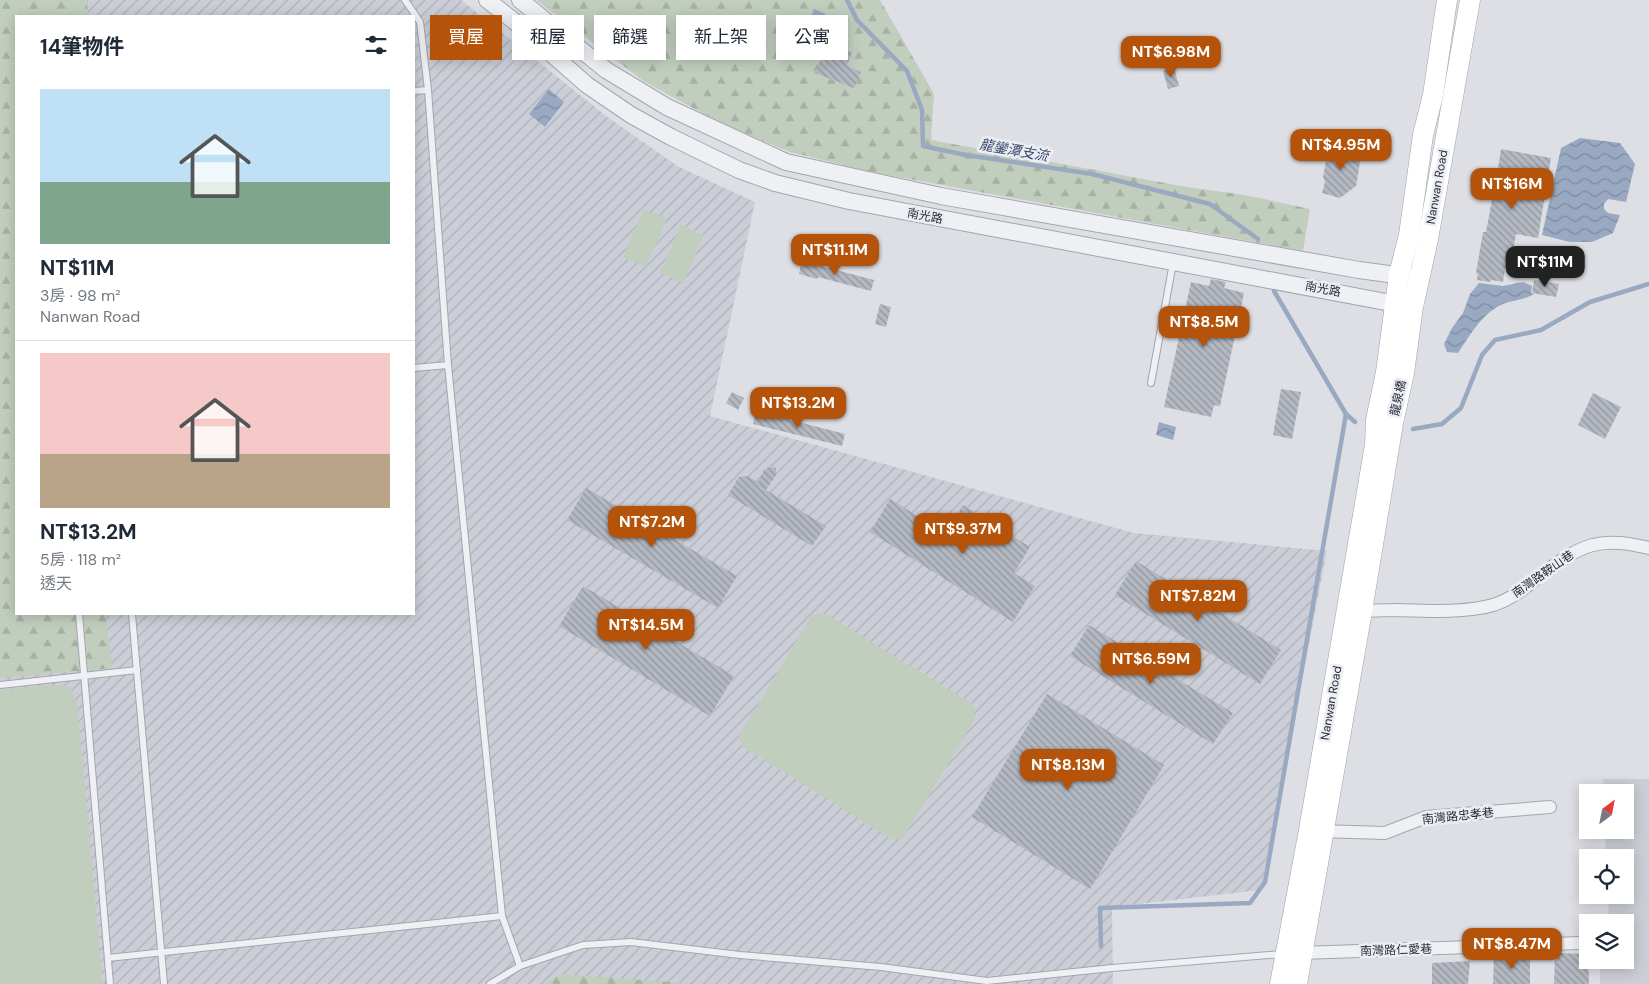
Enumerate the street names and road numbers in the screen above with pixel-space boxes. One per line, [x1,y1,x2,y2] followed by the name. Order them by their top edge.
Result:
[1423,149,1451,225] street label: Nanwan Road
[906,205,944,227] street label: 南光路
[1304,278,1342,300] street label: 南光路
[1386,379,1410,417] street label: 龍泉橋
[1509,547,1577,601] street label: 南灣路鞍山巷
[1317,665,1345,741] street label: Nanwan Road
[1421,804,1495,828] street label: 南灣路忠孝巷
[1360,941,1432,959] street label: 南灣路仁愛巷

